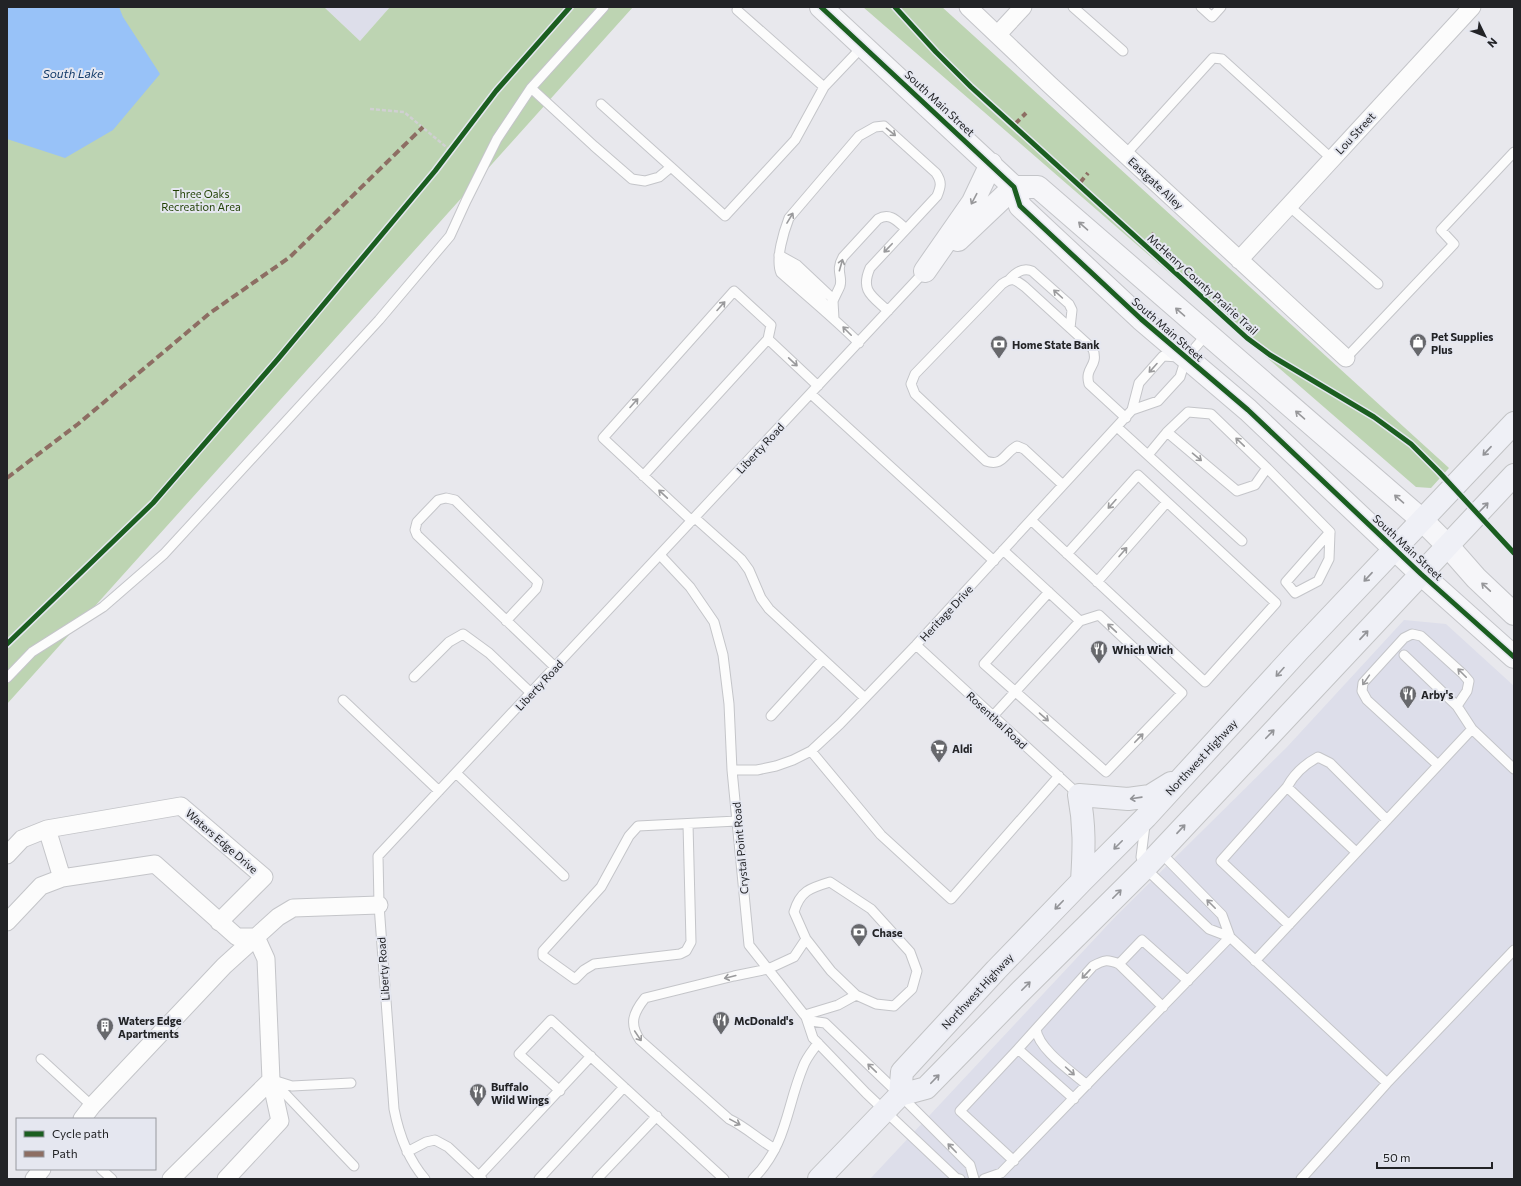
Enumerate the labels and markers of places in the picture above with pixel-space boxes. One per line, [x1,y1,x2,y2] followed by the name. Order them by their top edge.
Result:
[1431,330,1493,356] place label: Pet Supplies Plus
[1408,332,1428,357] shop icon: Pet Supplies Plus
[989,334,1009,359] bank icon: Home State Bank
[1012,338,1100,351] place label: Home State Bank
[1089,639,1109,664] restaurant icon: Which Wich
[1112,643,1173,656] place label: Which Wich
[1398,684,1418,709] restaurant icon: Arby's
[1421,688,1453,701] place label: Arby's
[929,738,949,763] supermarket icon: Aldi
[952,742,972,755] place label: Aldi
[849,922,869,947] bank icon: Chase
[872,926,903,939] place label: Chase
[711,1010,731,1035] restaurant icon: McDonald's
[118,1014,182,1040] place label: Waters Edge Apartments
[734,1014,794,1027] place label: McDonald's
[95,1016,115,1041] building icon: Waters Edge Apartments
[491,1080,549,1106] place label: Buffalo Wild Wings
[468,1082,488,1107] restaurant icon: Buffalo Wild Wings

